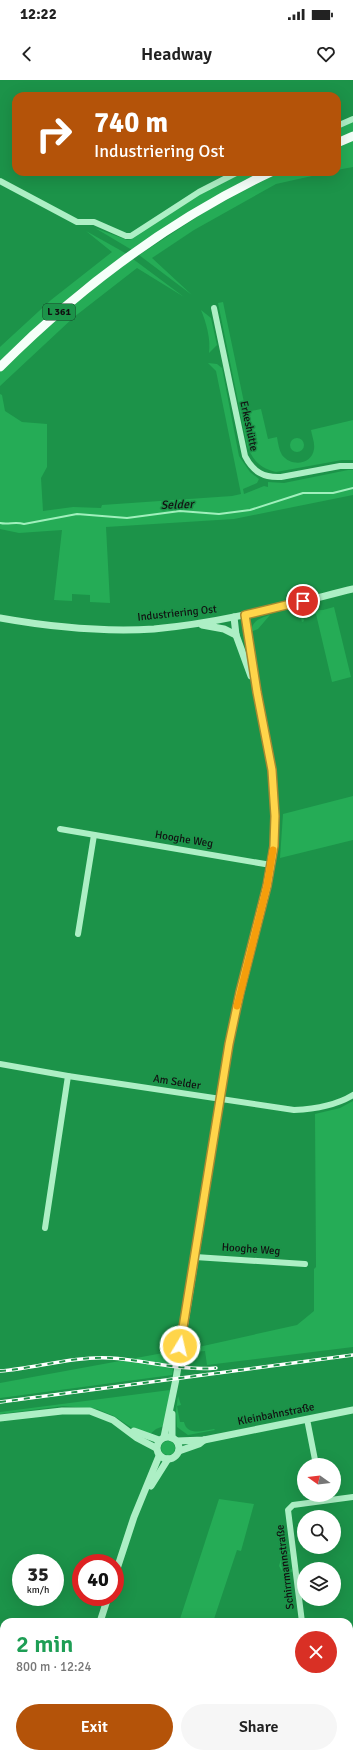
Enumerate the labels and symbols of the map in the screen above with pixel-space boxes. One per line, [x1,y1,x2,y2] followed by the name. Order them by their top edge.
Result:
[43,304,75,320] road number: L 361
[237,400,261,452] street label: Erkeshütte
[160,497,195,513] water label: Selder
[286,584,320,618] pin
[137,602,218,624] street label: Industriering Ost
[154,828,214,850] street label: Hooghe Weg
[152,1072,202,1092] street label: Am Selder
[221,1240,281,1258] street label: Hooghe Weg
[159,1325,201,1367] position arrow
[236,1400,316,1428] street label: Kleinbahnstraße
[297,1458,341,1502] north arrow
[273,1524,297,1610] street label: Schirrmannstraße
[72,1554,124,1606] speed limit sign: 40

